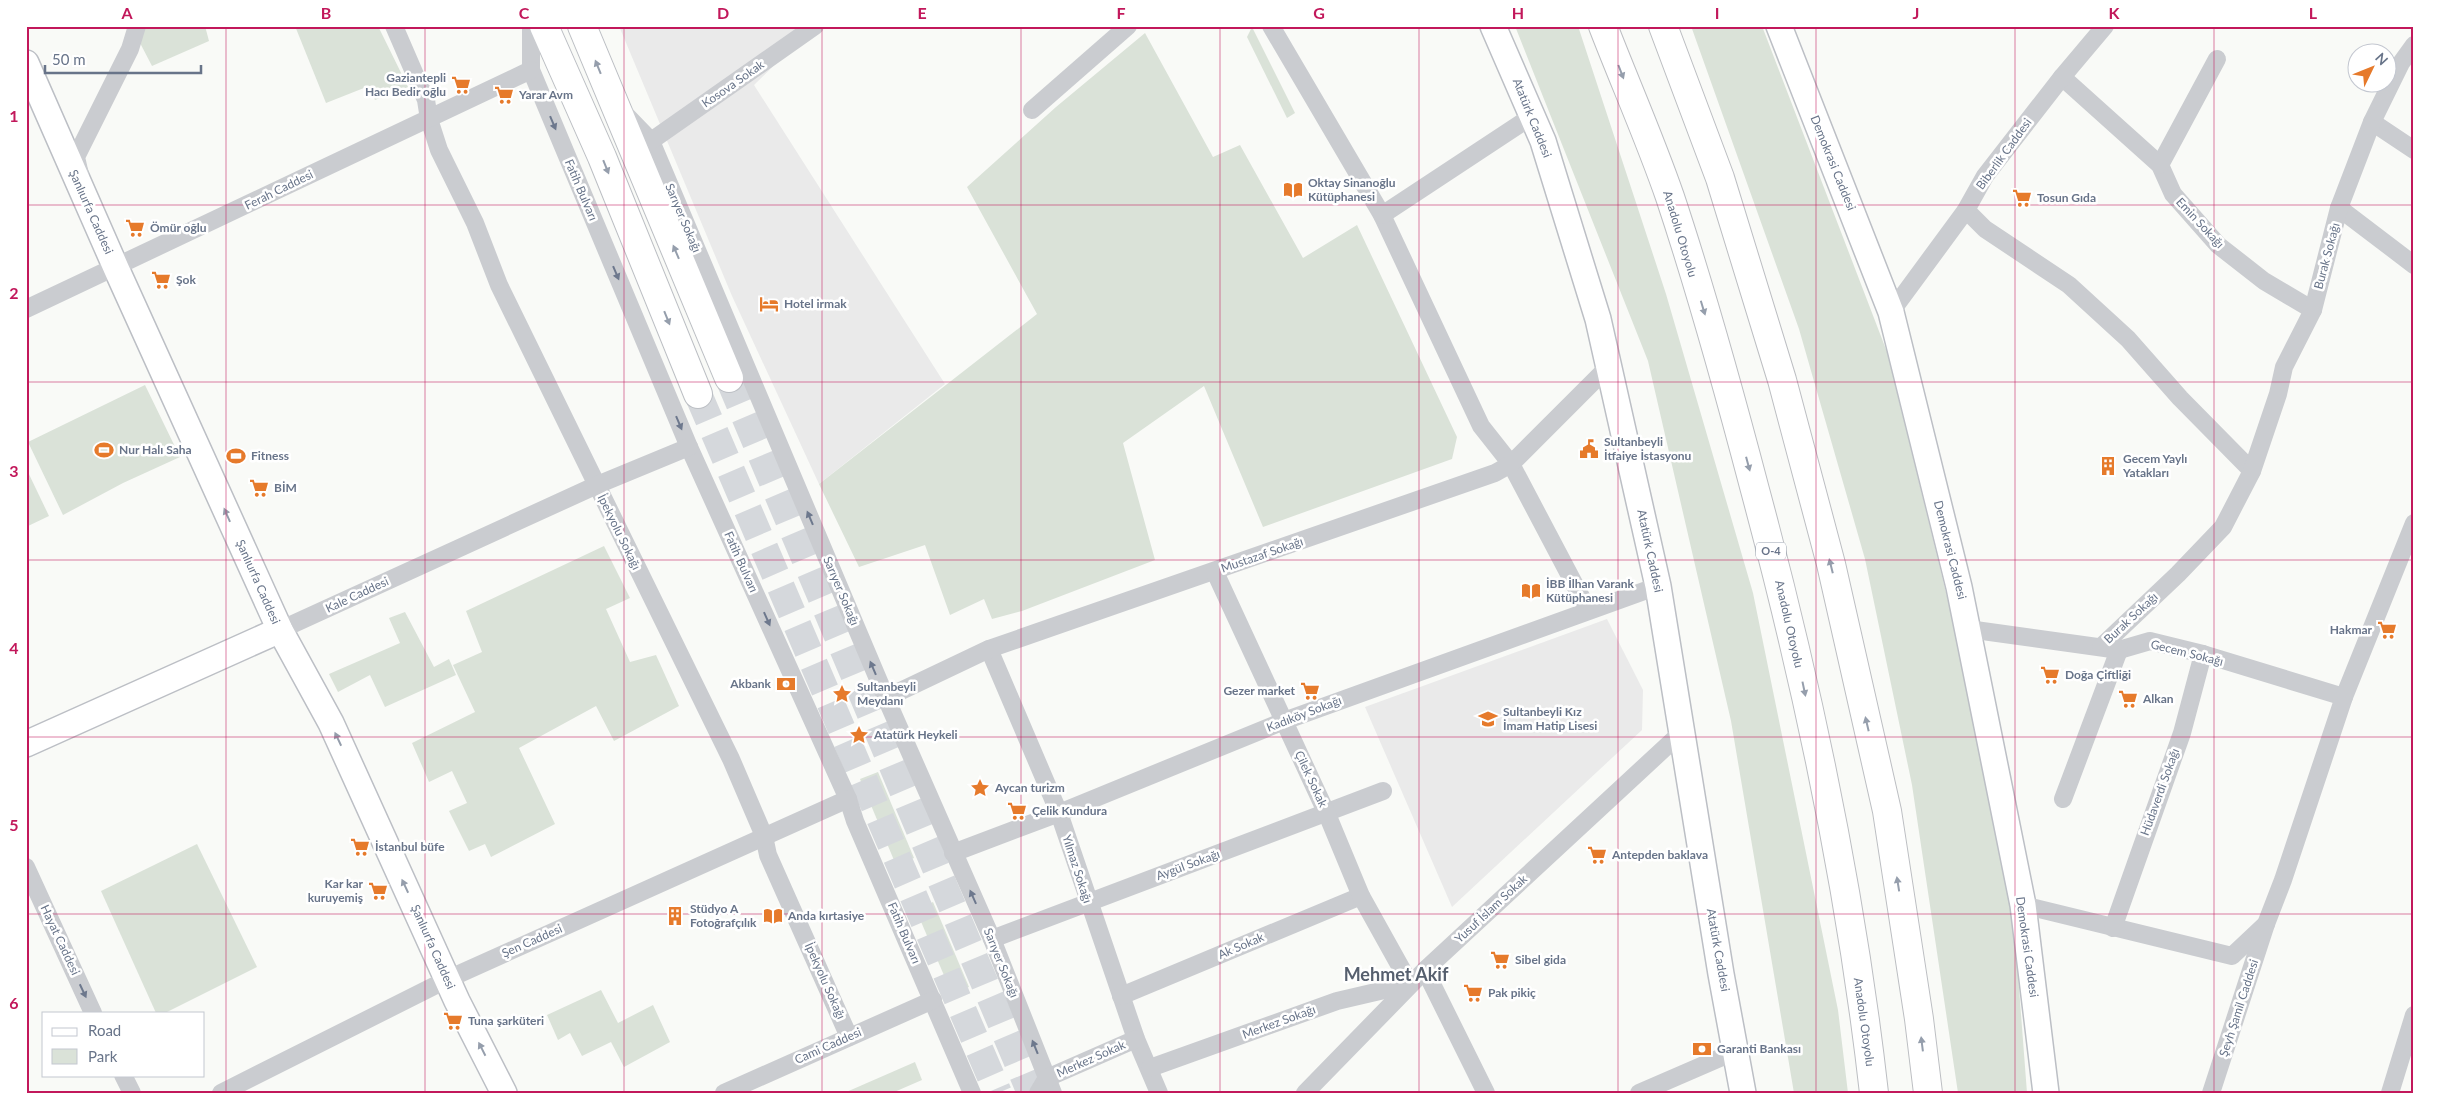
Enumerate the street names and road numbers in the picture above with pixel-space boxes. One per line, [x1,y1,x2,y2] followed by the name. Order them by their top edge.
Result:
[699,56,768,111] street label: Kosova Sokak
[1510,76,1555,160] street label: Atatürk Caddesi
[1808,113,1859,213] street label: Demokrasi Caddesi
[1973,115,2035,192] street label: Biberlik Caddesi
[562,157,601,223] street label: Fatih Bulvarı
[242,166,316,213] street label: Ferah Caddesi
[66,167,117,256] street label: Şanlıurfa Caddesi
[662,181,705,255] street label: Sarıyer Sokağı
[1660,189,1701,279] street label: Anadolu Otoyolu
[2173,194,2228,251] street label: Emin Sokağı
[2310,221,2343,291] street label: Burak Sokağı
[595,492,644,572] street label: İpekyolu Sokağı
[1931,499,1970,601] street label: Demokrasi Caddesi
[1634,508,1667,594] street label: Atatürk Caddesi
[721,529,762,595] street label: Fatih Bulvarı
[1219,533,1305,576] street label: Mustazaf Sokağı
[233,537,284,626] street label: Şanlıurfa Caddesi
[1756,542,1786,560] road number: O-4
[820,554,863,628] street label: Sarıyer Sokağı
[323,573,391,616] street label: Kale Caddesi
[1772,578,1807,669] street label: Anadolu Otoyolu
[2101,589,2161,646] street label: Burak Sokağı
[2149,636,2225,669] street label: Gecem Sokağı
[1264,692,1344,735] street label: Kadıköy Sokağı
[2137,746,2182,838] street label: Hüdaverdi Sokağı
[1292,748,1331,810] street label: Çilek Sokak
[1059,833,1096,905] street label: Yılmaz Sokağı
[1154,846,1222,883] street label: Aygül Sokağı
[1451,871,1531,946] street label: Yusuf İslam Sokak
[2013,896,2042,998] street label: Demokrasi Caddesi
[885,900,924,966] street label: Fatih Bulvarı
[38,902,83,977] street label: Hayat Caddesi
[408,902,459,991] street label: Şanlıurfa Caddesi
[1704,907,1733,993] street label: Atatürk Caddesi
[499,921,564,960] street label: Şen Caddesi
[981,926,1022,1000] street label: Sarıyer Sokağı
[1215,929,1267,962] street label: Ak Sokak
[802,940,849,1021] street label: İpekyolu Sokağı
[2216,957,2261,1058] street label: Şeyh Şamil Caddesi
[1851,976,1878,1067] street label: Anadolu Otoyolu
[1240,1001,1317,1042] street label: Merkez Sokağı
[792,1024,864,1067] street label: Cami Caddesi
[1054,1036,1128,1080] street label: Merkez Sokak

